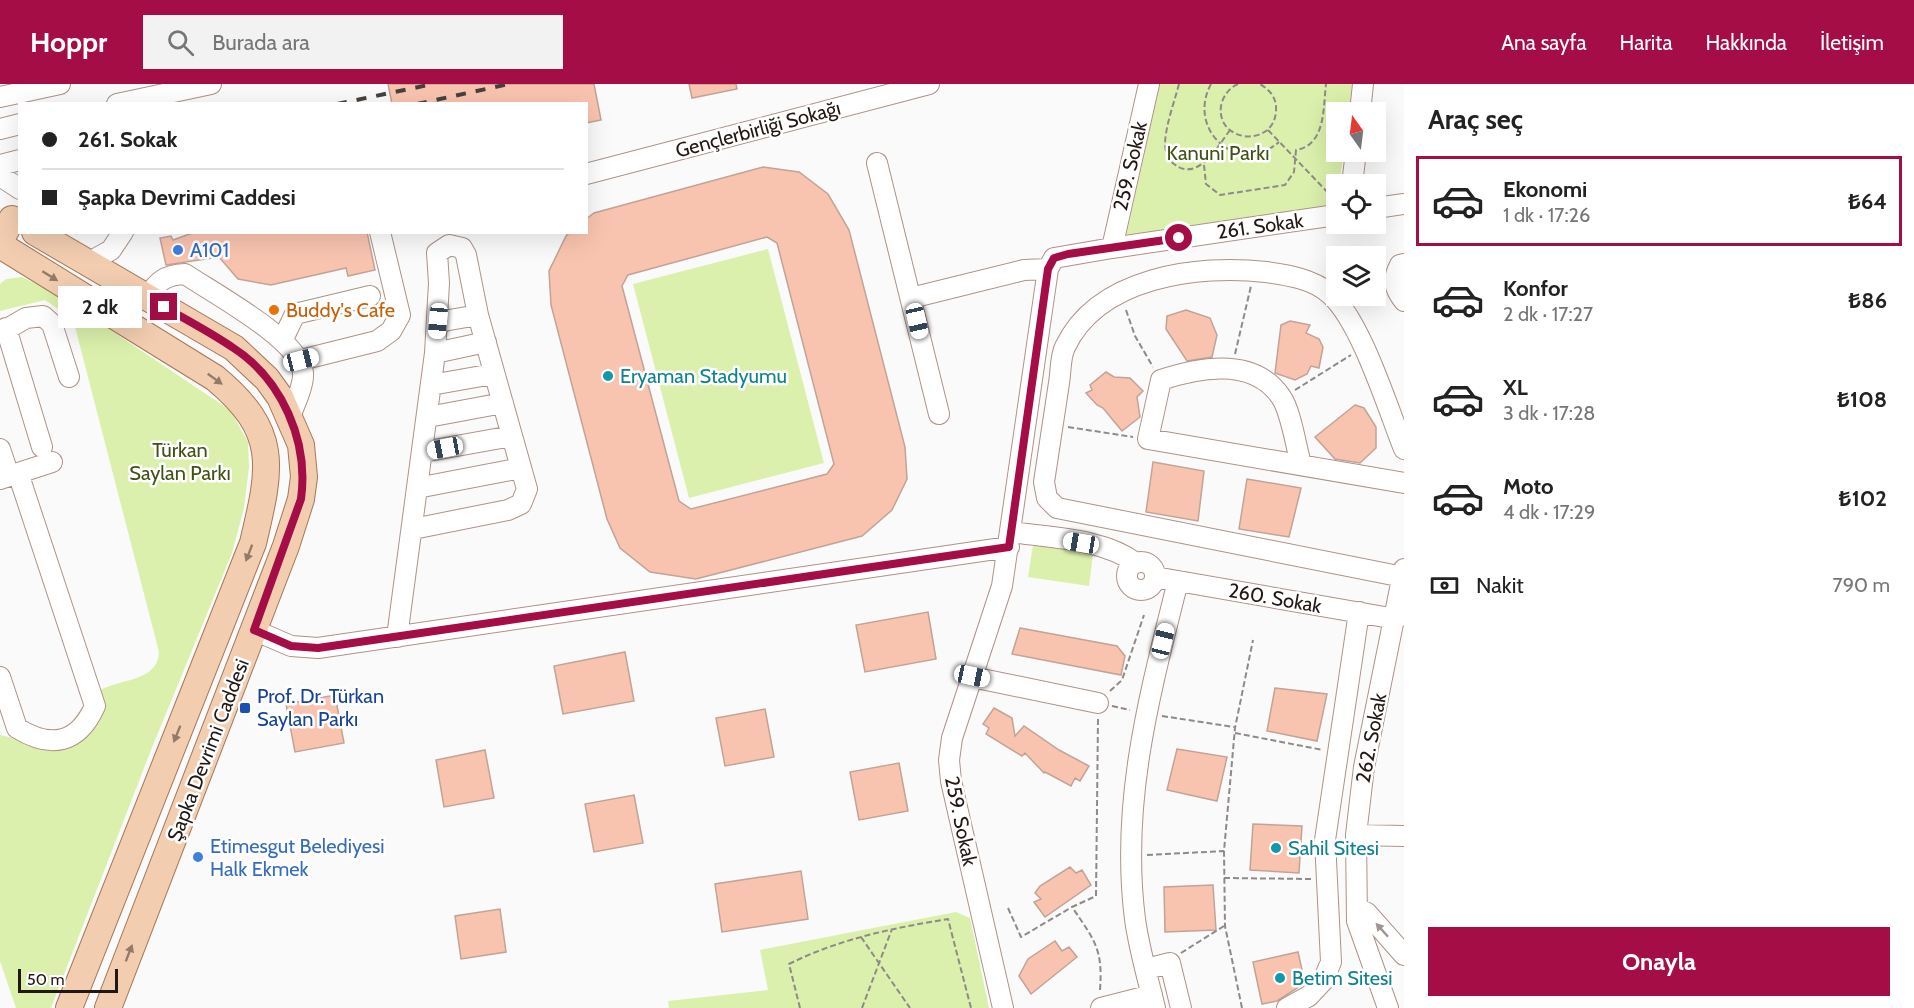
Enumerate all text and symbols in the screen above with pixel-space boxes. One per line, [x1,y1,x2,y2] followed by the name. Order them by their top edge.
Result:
[143,15,563,69] search box
[30,25,107,59] text: Hoppr
[164,26,197,59] icon: search
[212,29,310,56] text: Burada ara
[1501,30,1587,55] text: Ana sayfa
[1620,30,1672,55] text: Harita
[1705,30,1787,55] text: Hakkında
[1820,30,1884,55] text: İletişim
[673,95,843,163] street label: Gençlerbirliği Sokağı
[1326,102,1386,162] north arrow
[1326,102,1386,306] map controls
[1428,103,1523,136] text: Araç seç
[1108,119,1152,213] street label: 259. Sokak
[78,126,177,153] text: 261. Sokak
[1167,141,1269,165] park label: Kanuni Parkı
[1326,174,1386,234] button: locate
[1431,174,1485,228] icon: car
[1503,176,1587,203] text: Ekonomi
[78,184,296,211] text: Şapka Devrimi Caddesi
[1848,188,1887,215] text: ₺64
[1503,203,1590,227] text: 1 dk · 17:26
[1215,208,1305,244] street label: 261. Sokak
[1165,224,1192,251] route start
[190,238,229,262] place label: A101
[171,243,185,257] marker: A101
[1326,246,1386,306] button: layers
[42,270,58,281] one-way arrow
[1431,273,1485,327] icon: car
[1503,275,1568,302] text: Konfor
[59,286,143,328] callout: 2 dk
[1848,287,1887,314] text: ₺86
[150,293,177,320] route end
[82,295,118,319] text: 2 dk
[286,298,395,322] place label: Buddy's Cafe
[904,301,930,341] car
[427,302,449,340] car
[1503,302,1593,326] text: 2 dk · 17:27
[267,303,281,317] marker: Buddy's Cafe
[281,347,321,373] car
[620,364,787,388] place label: Eryaman Stadyumu
[601,369,615,383] marker: Eryaman Stadyumu
[208,372,223,384] one-way arrow
[1431,372,1485,426] icon: car
[1503,374,1528,401] text: XL
[1837,386,1887,413] text: ₺108
[1503,401,1595,425] text: 3 dk · 17:28
[426,436,464,460] car
[129,438,231,485] park label: Türkan Saylan Parkı
[1431,471,1485,525] icon: car
[1503,473,1554,500] text: Moto
[1839,485,1887,512] text: ₺102
[1503,500,1595,524] text: 4 dk · 17:29
[1062,531,1100,555] car
[244,544,253,562] one-way arrow
[1428,569,1461,602] icon: cash
[1476,572,1524,599] text: Nakit
[1833,573,1890,597] text: 790 m
[1227,578,1324,618] street label: 260. Sokak
[1150,621,1176,661] car
[162,655,254,845] street label: Şapka Devrimi Caddesi
[953,663,991,689] car
[257,684,384,731] place label: Prof. Dr. Türkan Saylan Parkı
[1351,691,1391,785] street label: 262. Sokak
[238,701,252,715] marker: Prof. Dr. Türkan Saylan Parkı
[172,726,182,744] one-way arrow
[940,774,982,868] street label: 259. Sokak
[210,834,385,881] place label: Etimesgut Belediyesi Halk Ekmek
[1288,836,1379,860] place label: Sahil Sitesi
[1269,841,1283,855] marker: Sahil Sitesi
[191,850,205,864] marker: Etimesgut Belediyesi Halk Ekmek
[1376,923,1389,938] one-way arrow
[1428,927,1890,996] button: Onayla
[124,944,134,962] one-way arrow
[18,966,118,994] scale bar
[1292,966,1393,990] place label: Betim Sitesi
[27,970,64,989] text: 50 m
[1273,971,1287,985] marker: Betim Sitesi

